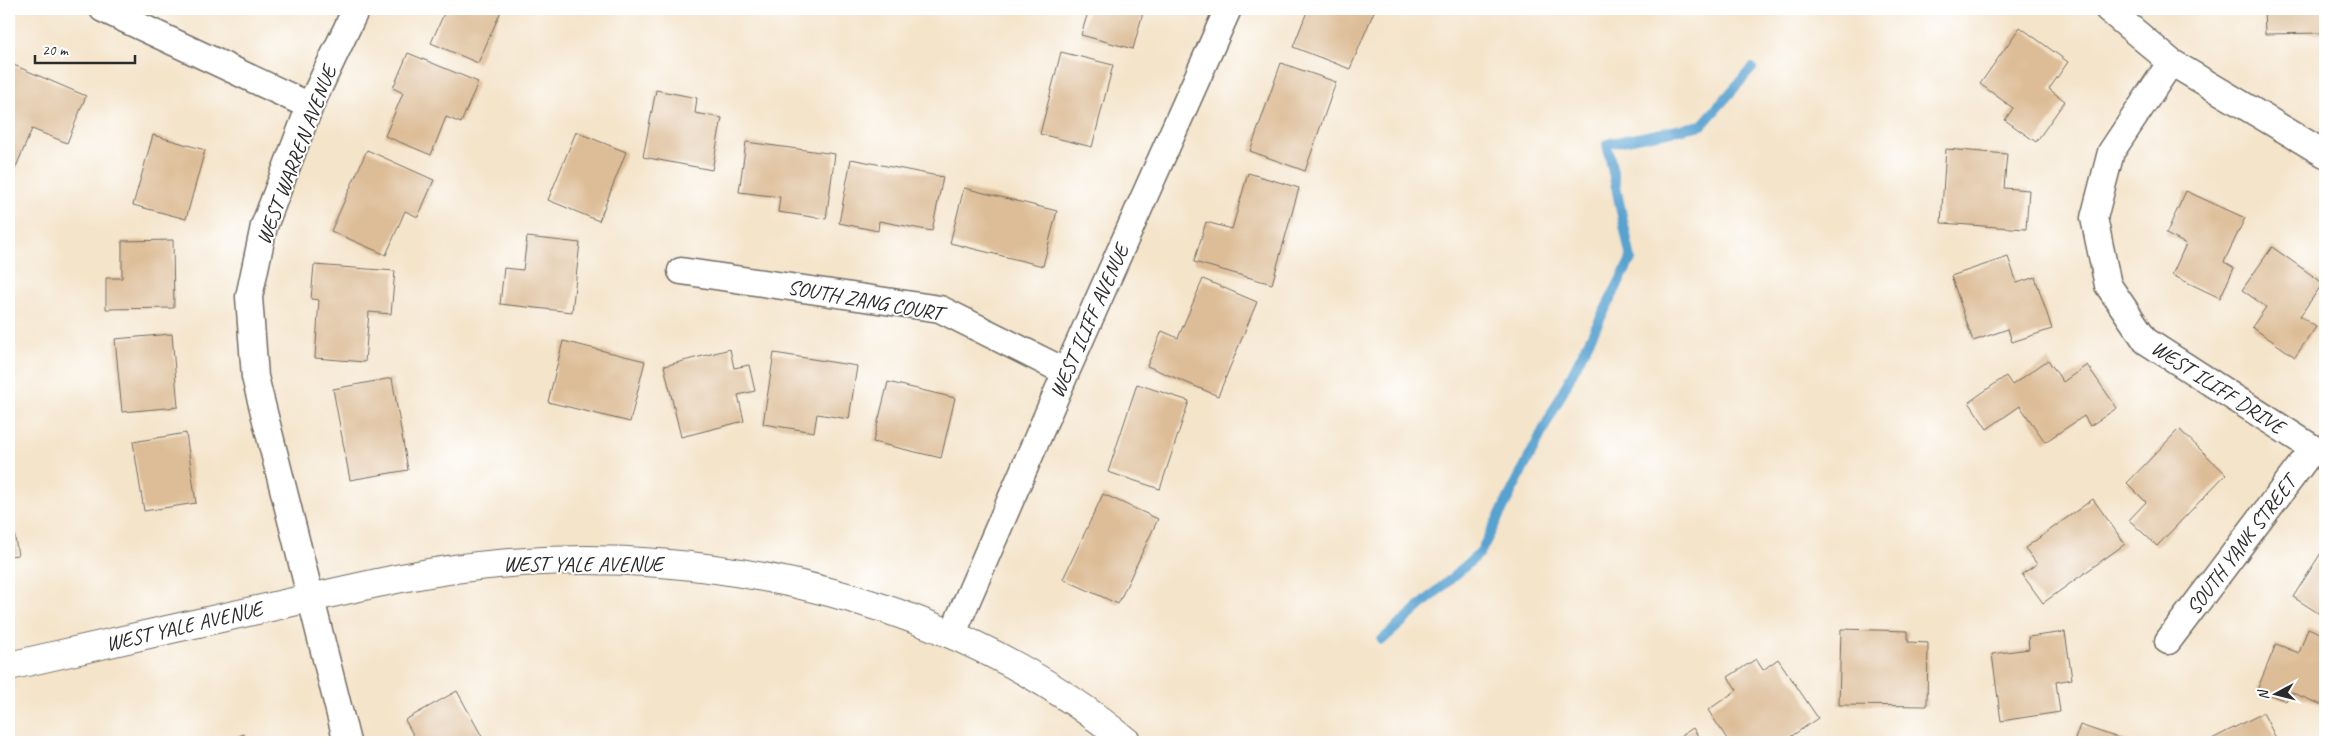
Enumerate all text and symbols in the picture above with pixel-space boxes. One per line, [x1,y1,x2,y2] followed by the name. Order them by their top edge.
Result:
[35,32,135,64] scale bar
[42,41,69,60] text: 20 m
[250,59,343,248] street label: WEST WARREN AVENUE
[1044,238,1136,402] street label: WEST ILIFF AVENUE
[786,274,950,327] street label: SOUTH ZANG COURT
[2147,334,2291,441] street label: WEST ILIFF DRIVE
[2180,467,2304,620] street label: SOUTH YANK STREET
[503,551,666,577] street label: WEST YALE AVENUE
[103,595,268,657] street label: WEST YALE AVENUE
[2252,668,2302,718] north arrow
[2254,688,2273,701] text: N

